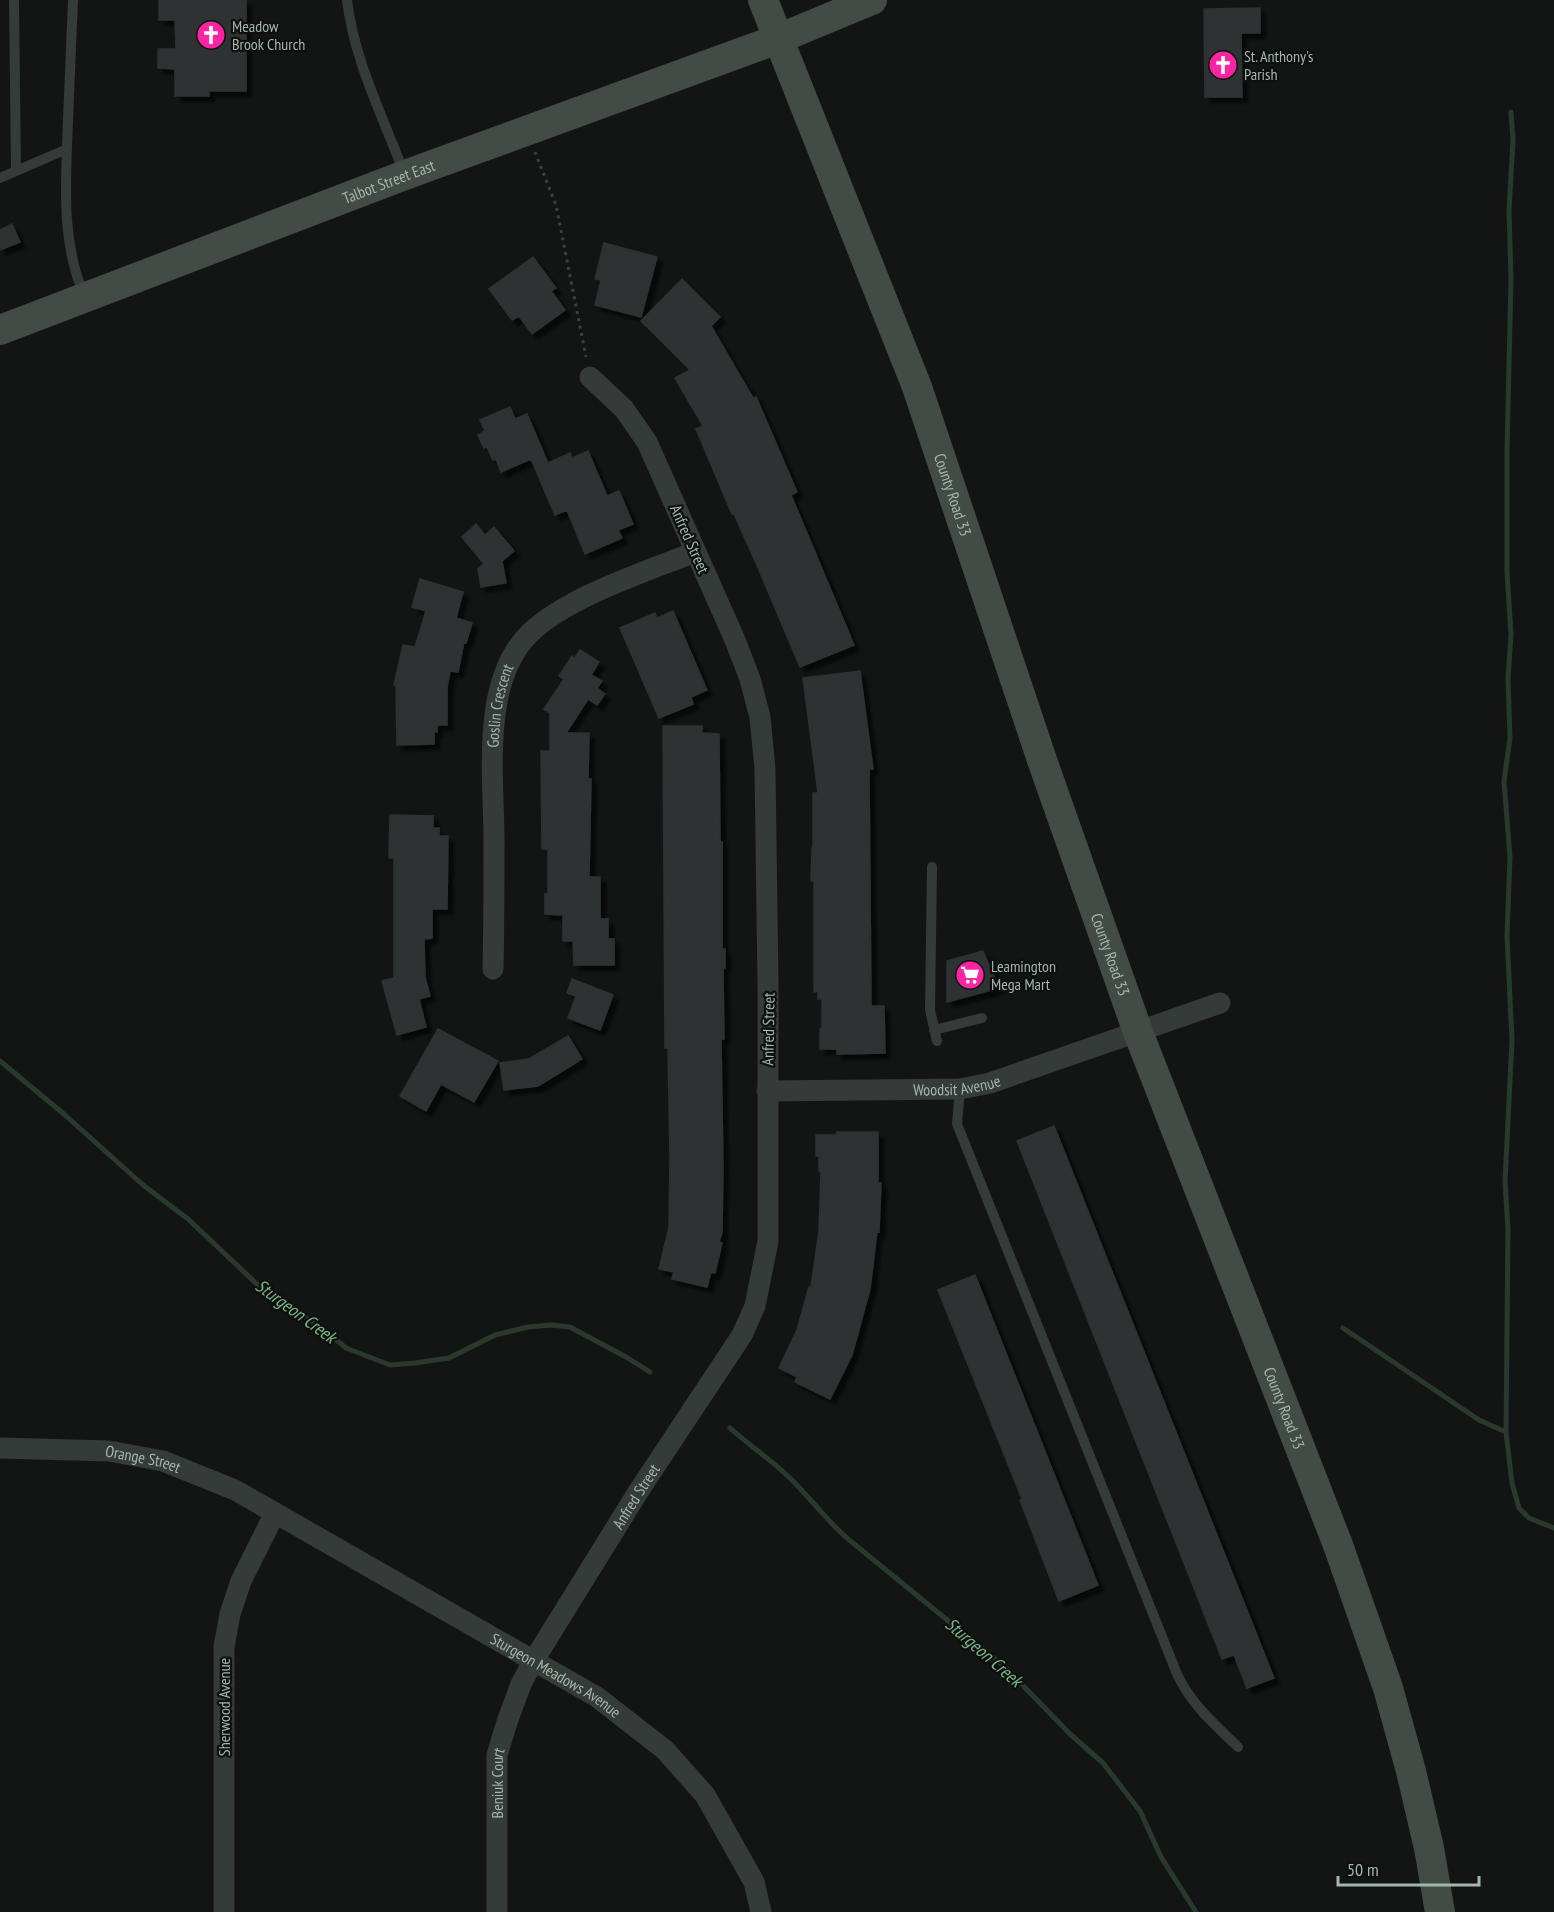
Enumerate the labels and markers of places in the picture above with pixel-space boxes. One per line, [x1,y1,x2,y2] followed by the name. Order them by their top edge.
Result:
[232,16,305,54] place label: Meadow Brook Church
[195,19,227,51] church icon: Meadow Brook Church
[1244,46,1313,84] place label: St. Anthony's Parish
[1207,49,1239,81] church icon: St. Anthony's Parish
[991,956,1056,994] place label: Leamington Mega Mart
[954,959,986,991] supermarket icon: Leamington Mega Mart

